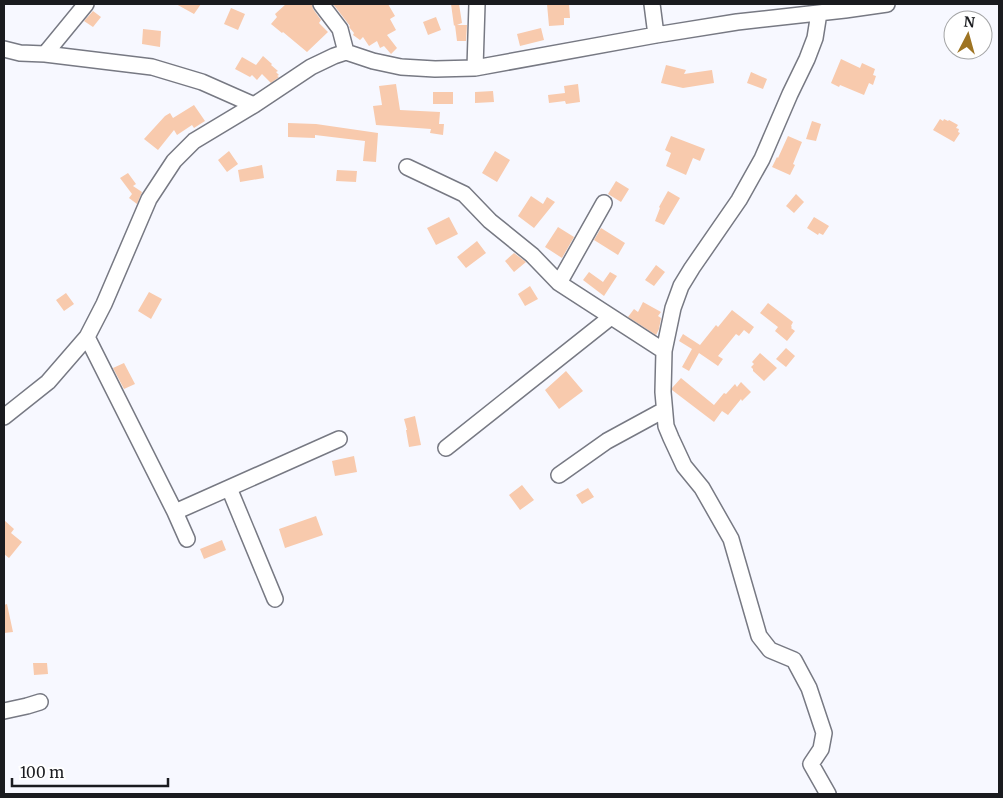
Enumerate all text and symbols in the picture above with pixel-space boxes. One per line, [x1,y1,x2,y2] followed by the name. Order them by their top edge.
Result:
[943,10,993,60] north arrow
[963,13,976,32] text: N
[12,756,169,788] scale bar
[20,763,64,782] text: 100 m

